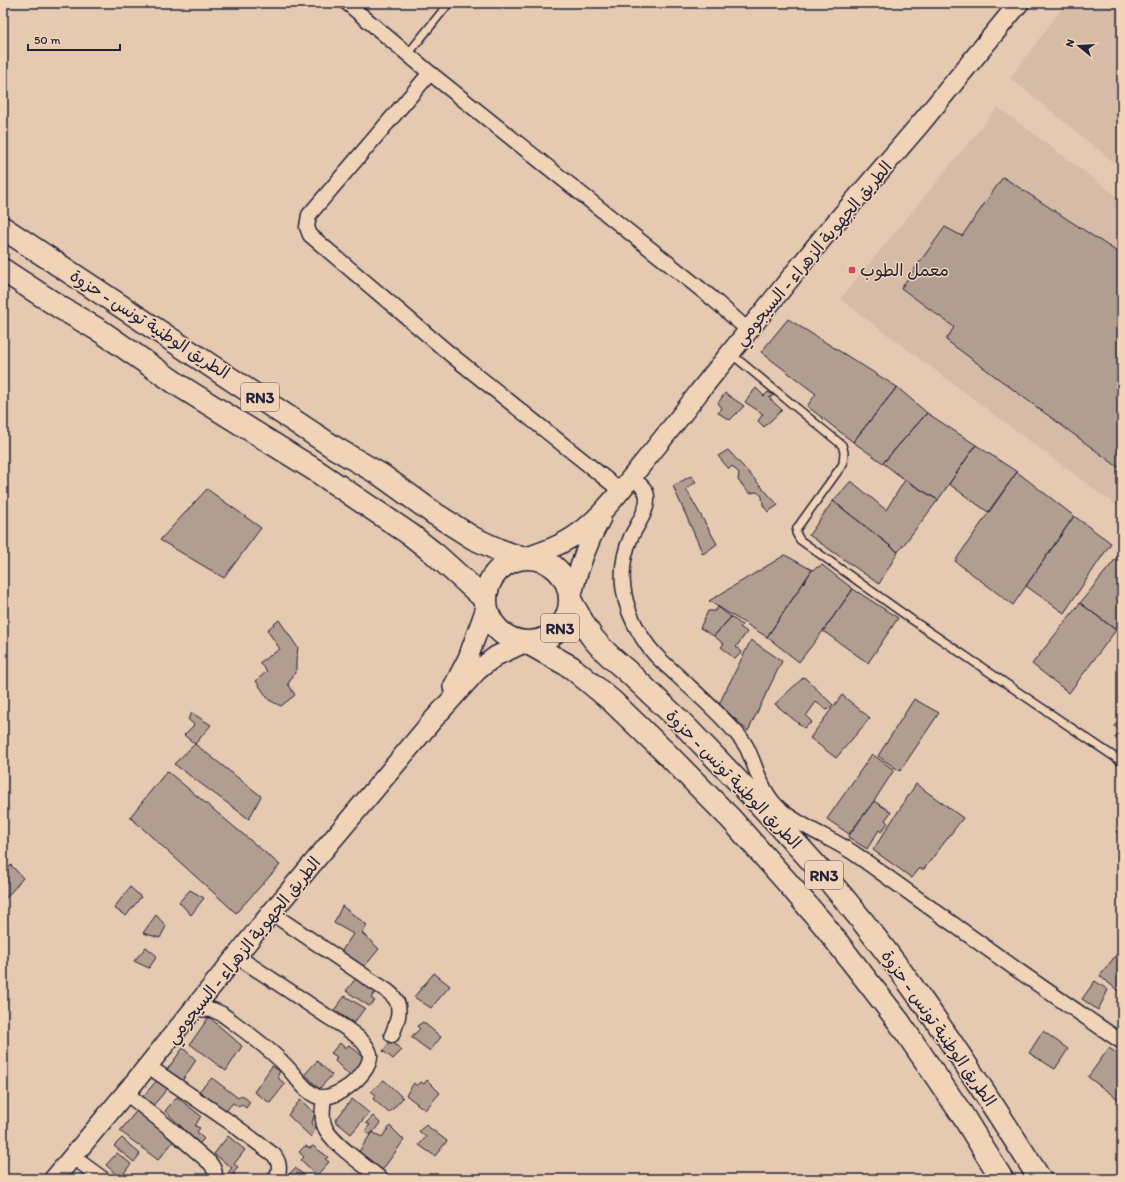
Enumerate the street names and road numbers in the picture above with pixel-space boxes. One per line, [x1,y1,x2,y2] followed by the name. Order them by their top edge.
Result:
[730,157,900,352] street label: الطريق الجهوية الزهراء - السيجومي
[66,265,233,384] street label: الطريق الوطنية تونس - حزوة
[241,383,279,411] road number: RN3
[541,614,579,642] road number: RN3
[662,705,806,854] street label: الطريق الوطنية تونس - حزوة
[162,853,328,1050] street label: الطريق الجهوية الزهراء - السيجومي
[805,861,843,889] road number: RN3
[877,946,1001,1110] street label: الطريق الوطنية تونس - حزوة

